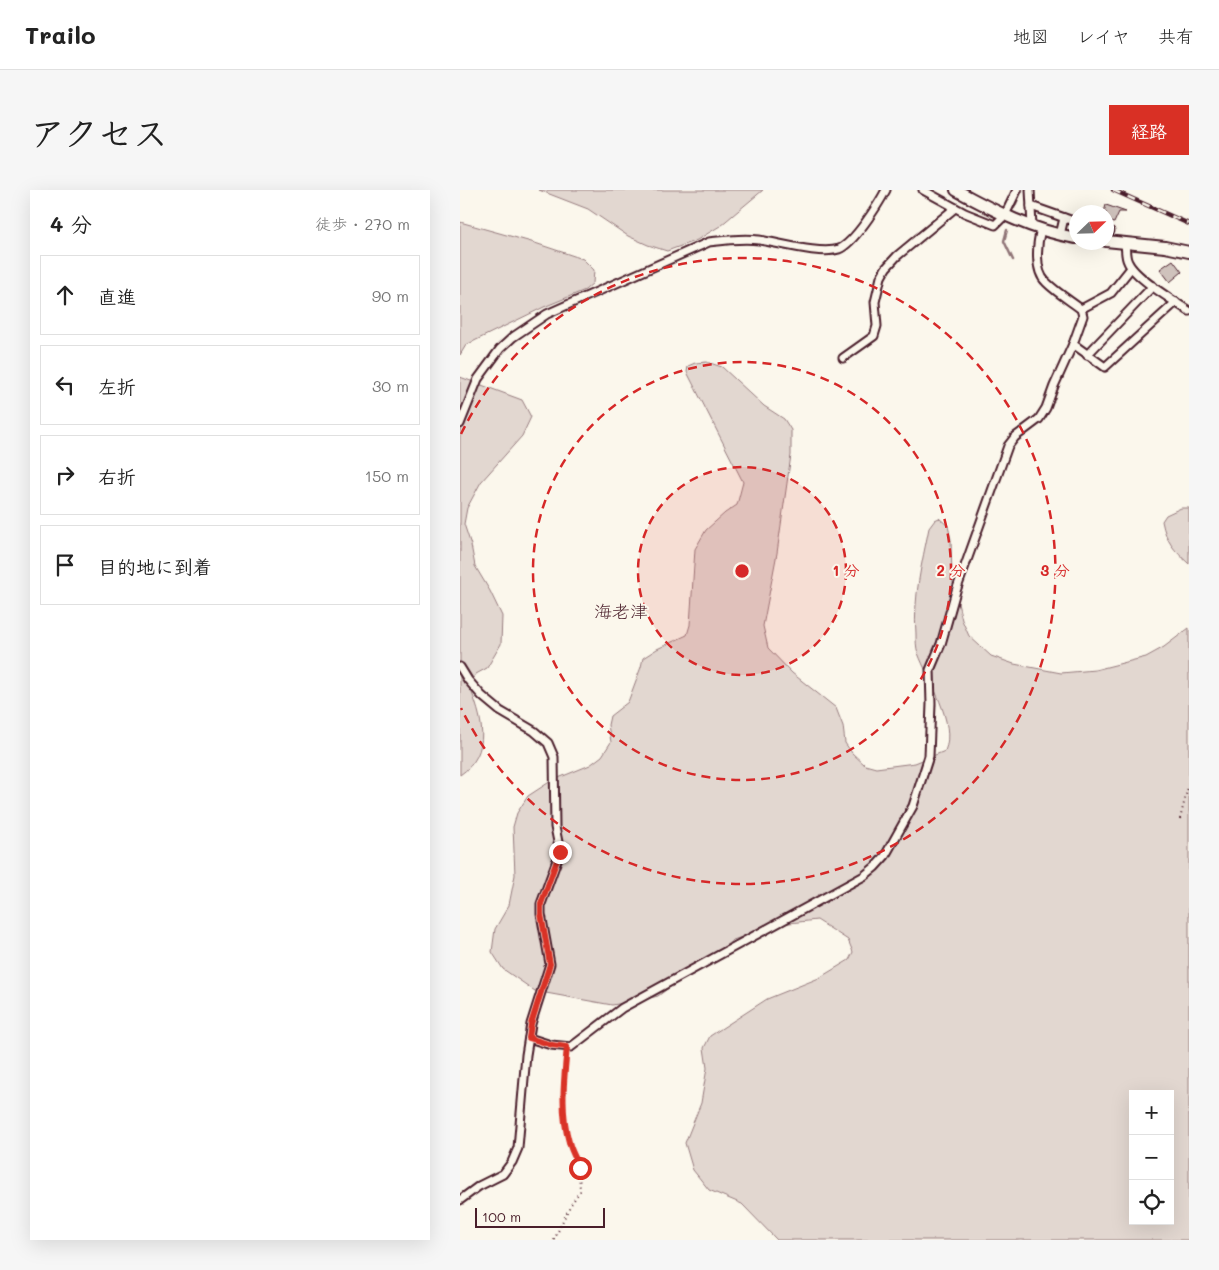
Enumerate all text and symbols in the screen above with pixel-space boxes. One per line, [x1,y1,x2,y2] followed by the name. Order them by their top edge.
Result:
[25,19,96,50] text: Trailo
[1013,24,1049,48] text: 地図
[1077,24,1130,48] text: レイヤ
[1158,24,1194,48] text: 共有
[1109,105,1189,155] button: 経路
[30,109,168,155] text: アクセス
[1069,205,1114,250] north arrow
[50,210,92,237] text: 4 分
[315,213,410,234] text: 徒歩 · 270 m
[51,281,79,309] icon: ahead
[98,284,136,309] text: 直進
[372,285,409,306] text: 90 m
[51,371,79,399] icon: left
[98,374,136,399] text: 左折
[372,375,409,396] text: 30 m
[51,461,79,489] icon: right
[98,464,136,489] text: 右折
[365,465,409,486] text: 150 m
[51,551,79,579] icon: arrive
[98,554,212,579] text: 目的地に到着
[832,560,860,580] text: 1 分
[937,560,965,580] text: 2 分
[1040,560,1070,580] text: 3 分
[733,562,751,580] centre of rings
[594,599,648,623] district label: 海老津
[549,841,572,864] route end
[1129,1090,1174,1225] map controls
[1129,1090,1174,1135] button: +
[1129,1135,1174,1180] button: −
[569,1157,592,1180] route start
[1129,1180,1174,1225] button: locate
[475,1205,605,1228] scale bar
[482,1207,521,1226] text: 100 m

